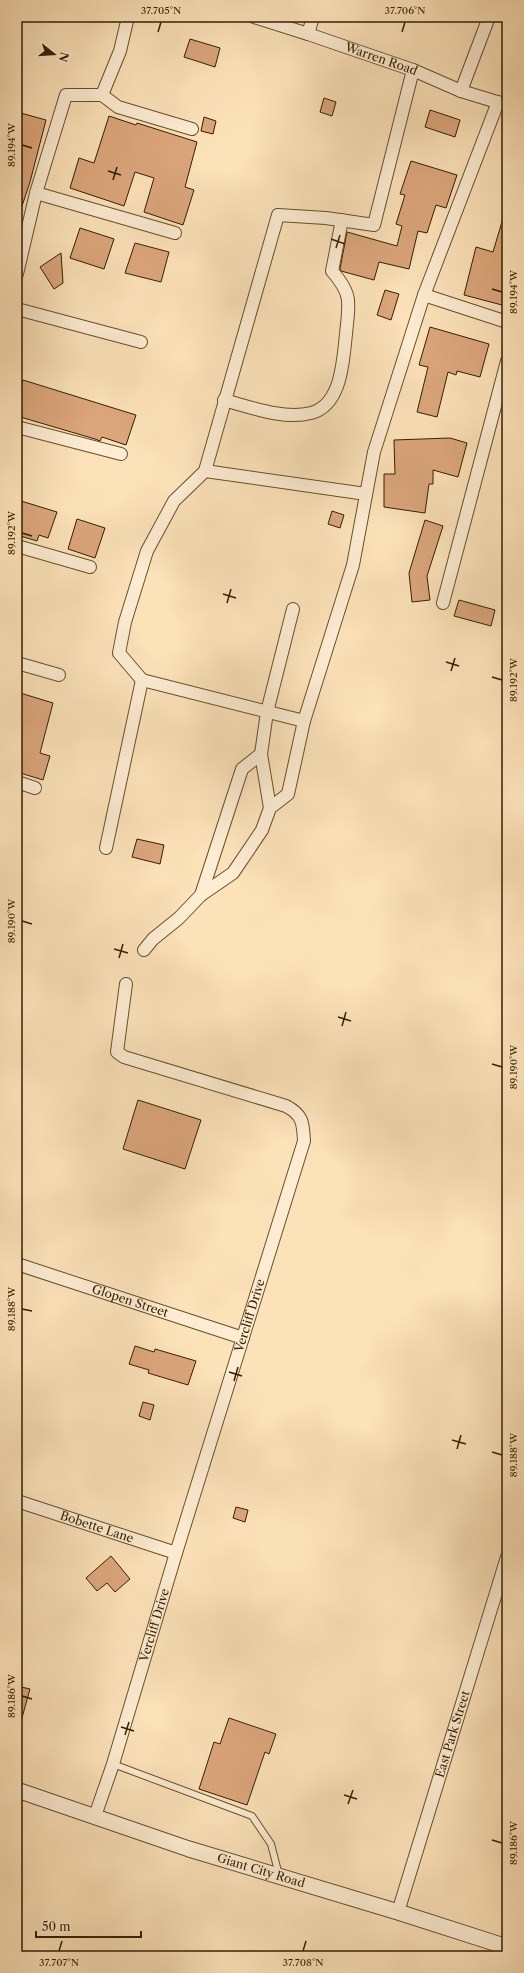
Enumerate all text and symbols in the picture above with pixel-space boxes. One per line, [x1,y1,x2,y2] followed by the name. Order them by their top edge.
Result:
[141,4,181,17] text: 37.705°N
[385,4,425,17] text: 37.706°N
[34,34,74,74] north arrow
[342,39,421,78] street label: Warren Road
[55,50,72,64] text: N
[5,122,18,167] text: 89.194°W
[507,269,520,314] text: 89.194°W
[5,510,18,555] text: 89.192°W
[507,657,520,702] text: 89.192°W
[5,898,18,943] text: 89.190°W
[507,1044,520,1089] text: 89.190°W
[231,1277,268,1355] street label: Vercliff Drive
[90,1281,171,1320] street label: Glopen Street
[5,1286,18,1331] text: 89.188°W
[507,1432,520,1477] text: 89.188°W
[58,1508,136,1546] street label: Bobette Lane
[136,1586,172,1664] street label: Vercliff Drive
[5,1673,18,1718] text: 89.186°W
[432,1688,473,1779] street label: East Park Street
[507,1820,520,1865] text: 89.186°W
[215,1850,308,1891] street label: Giant City Road
[36,1913,141,1939] scale bar
[42,1919,71,1934] text: 50 m
[39,1956,79,1969] text: 37.707°N
[282,1956,324,1969] text: 37.708°N

